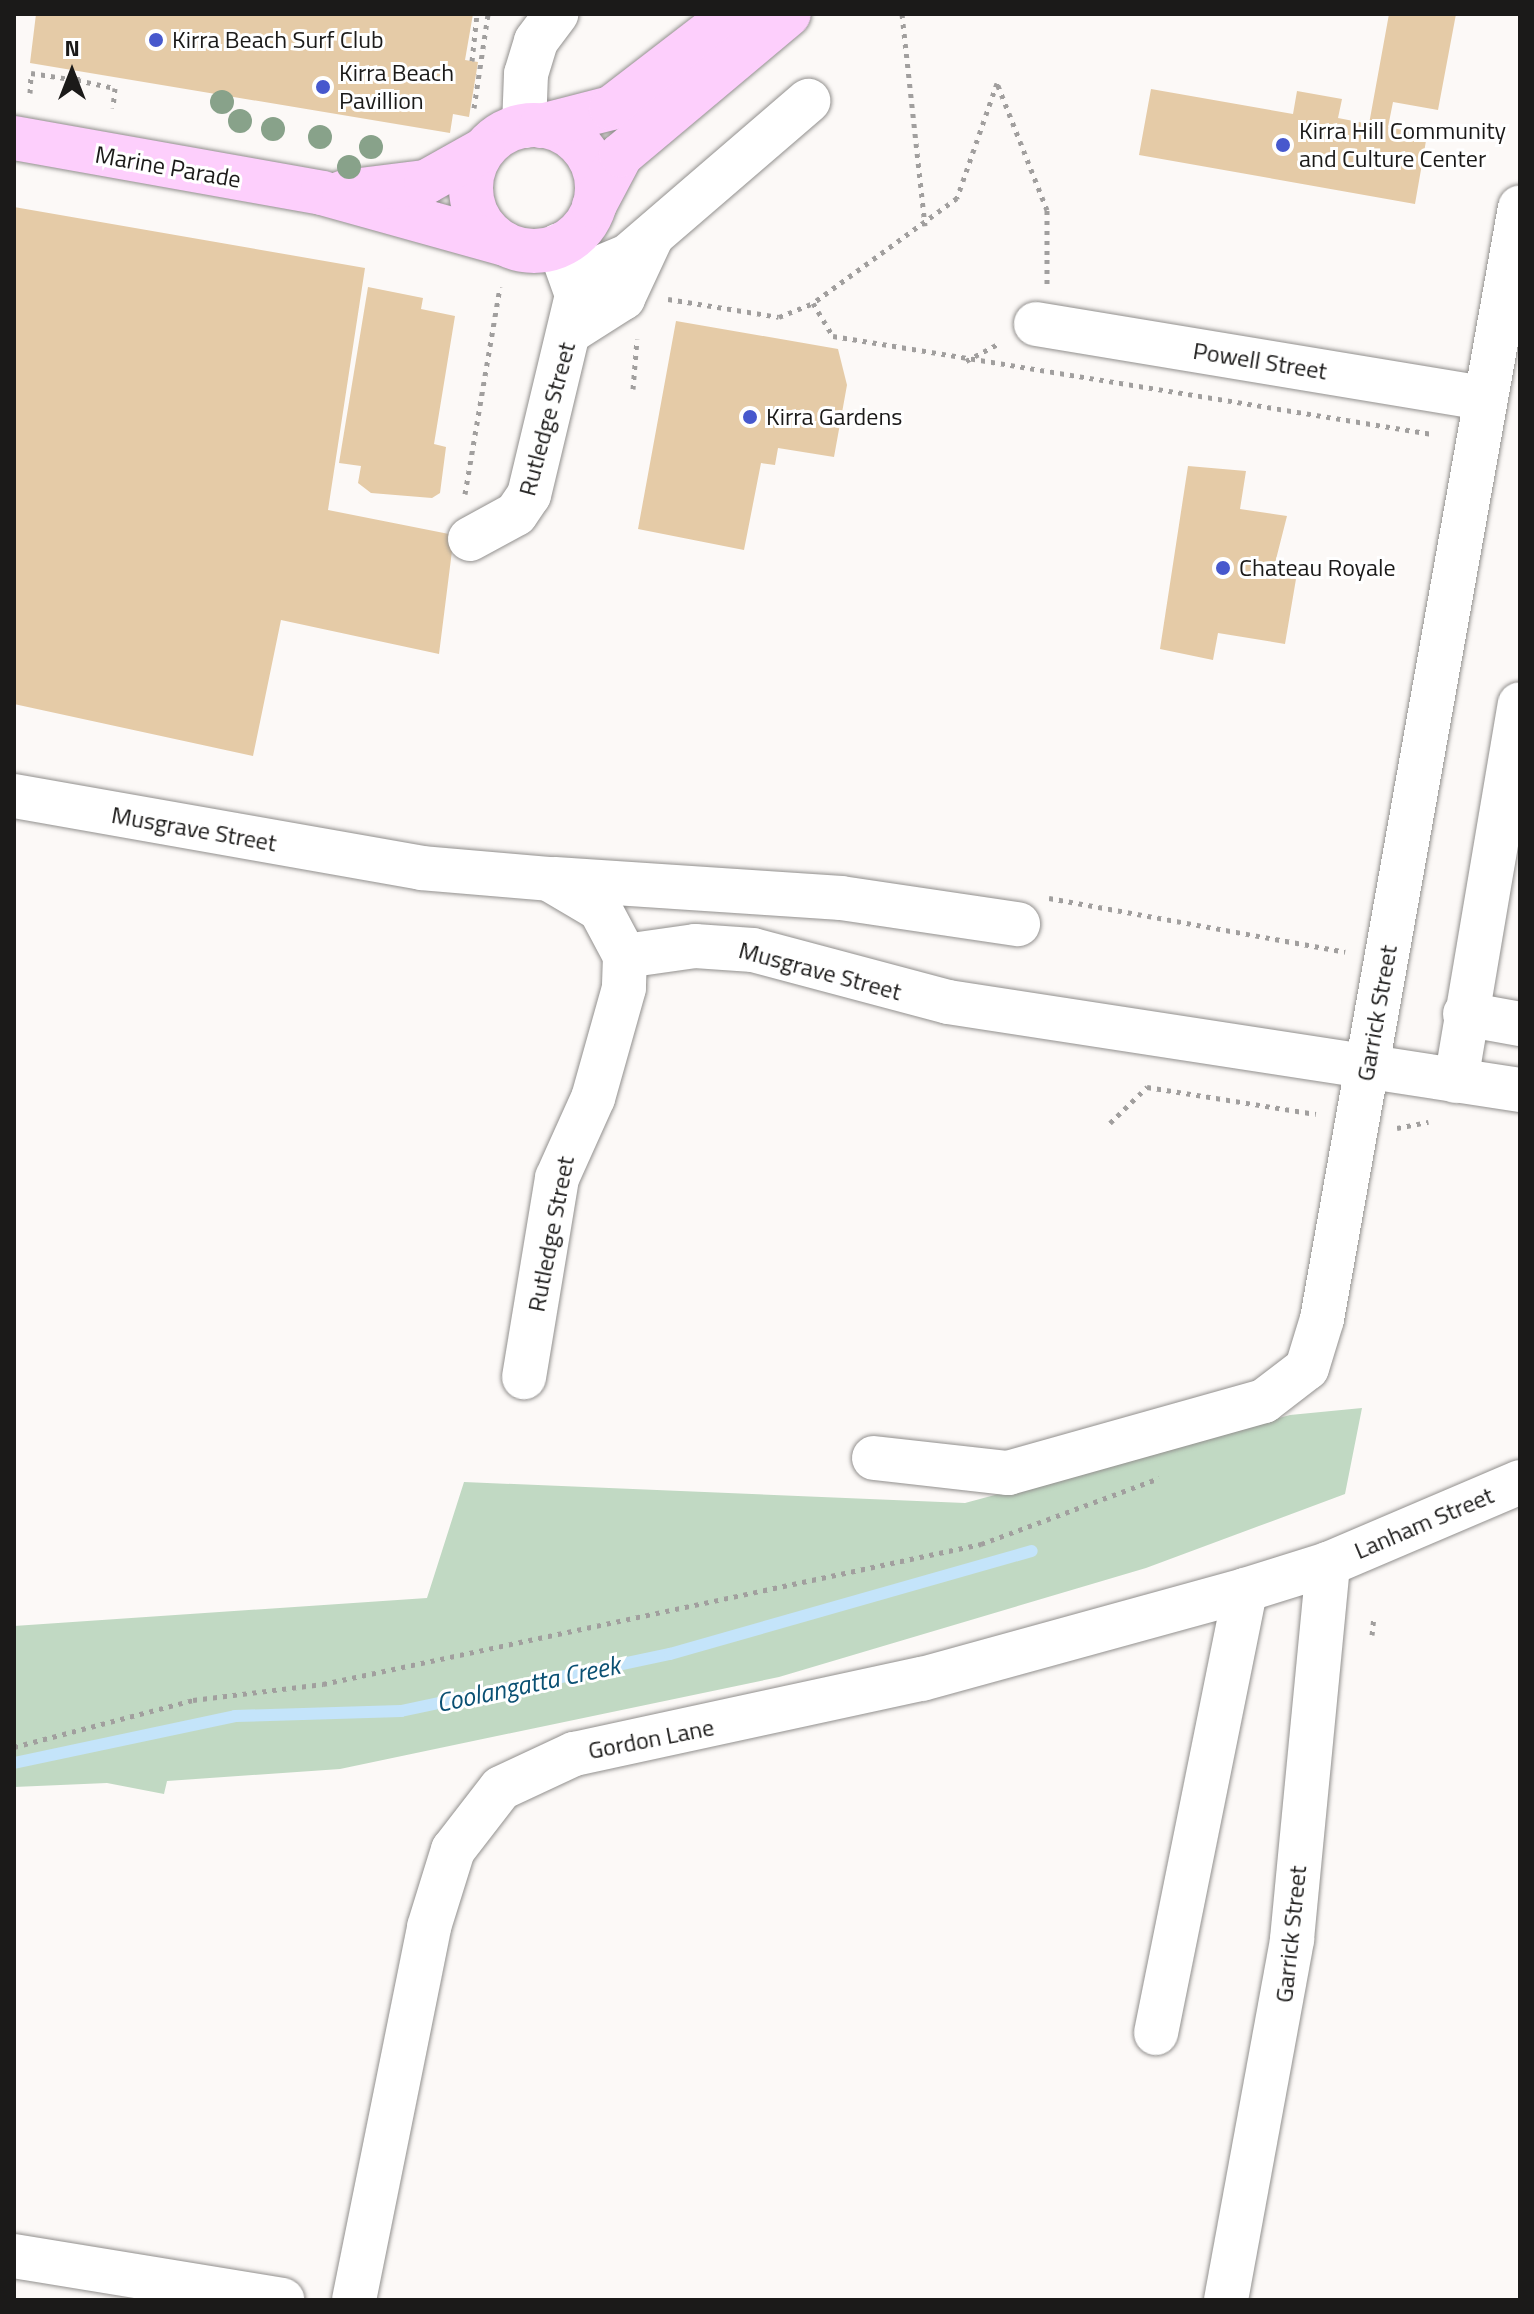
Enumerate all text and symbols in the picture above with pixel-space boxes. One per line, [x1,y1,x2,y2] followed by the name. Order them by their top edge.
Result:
[172,26,384,54] place label: Kirra Beach Surf Club
[64,31,80,65] text: N
[147,31,165,49] marker: Kirra Beach Surf Club
[32,32,112,112] north arrow
[339,59,454,115] place label: Kirra Beach Pavillion
[314,78,332,96] marker: Kirra Beach Pavillion
[1299,117,1506,173] place label: Kirra Hill Community and Culture Center
[1274,136,1292,154] marker: Kirra Hill Community and Culture Center
[93,140,243,194] street label: Marine Parade
[1191,336,1329,386] street label: Powell Street
[513,339,581,499] street label: Rutledge Street
[766,403,902,431] place label: Kirra Gardens
[741,408,759,426] marker: Kirra Gardens
[1239,554,1396,582] place label: Chateau Royale
[1214,559,1232,577] marker: Chateau Royale
[109,800,279,858] street label: Musgrave Street
[736,935,904,1007] street label: Musgrave Street
[1351,943,1403,1083] street label: Garrick Street
[522,1154,580,1314] street label: Rutledge Street
[1350,1481,1498,1565] street label: Lanham Street
[433,1649,623,1719] water label: Coolangatta Creek
[586,1713,716,1765] street label: Gordon Lane
[1269,1864,1313,2004] street label: Garrick Street

